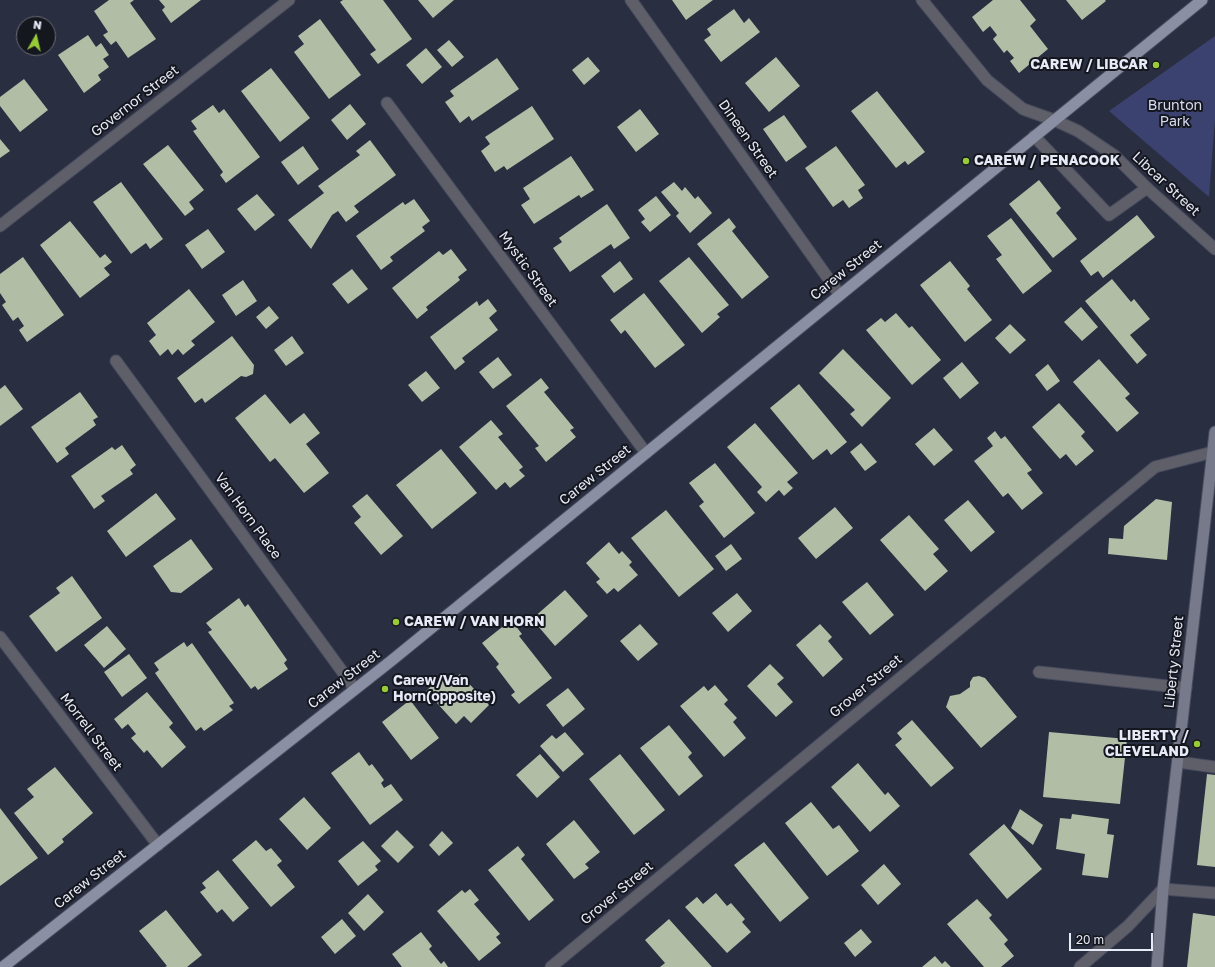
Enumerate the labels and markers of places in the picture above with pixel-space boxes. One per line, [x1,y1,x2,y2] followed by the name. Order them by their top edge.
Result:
[1030,57,1148,73] place label: CAREW / LIBCAR
[1151,60,1161,70] marker: CAREW / LIBCAR
[974,153,1120,169] place label: CAREW / PENACOOK
[961,156,971,166] marker: CAREW / PENACOOK
[404,614,545,630] place label: CAREW / VAN HORN
[391,617,401,627] marker: CAREW / VAN HORN
[393,673,496,706] place label: Carew/Van Horn(opposite)
[380,684,390,694] marker: Carew/Van Horn(opposite)
[1105,728,1189,760] place label: LIBERTY / CLEVELAND
[1192,739,1202,749] marker: LIBERTY / CLEVELAND

